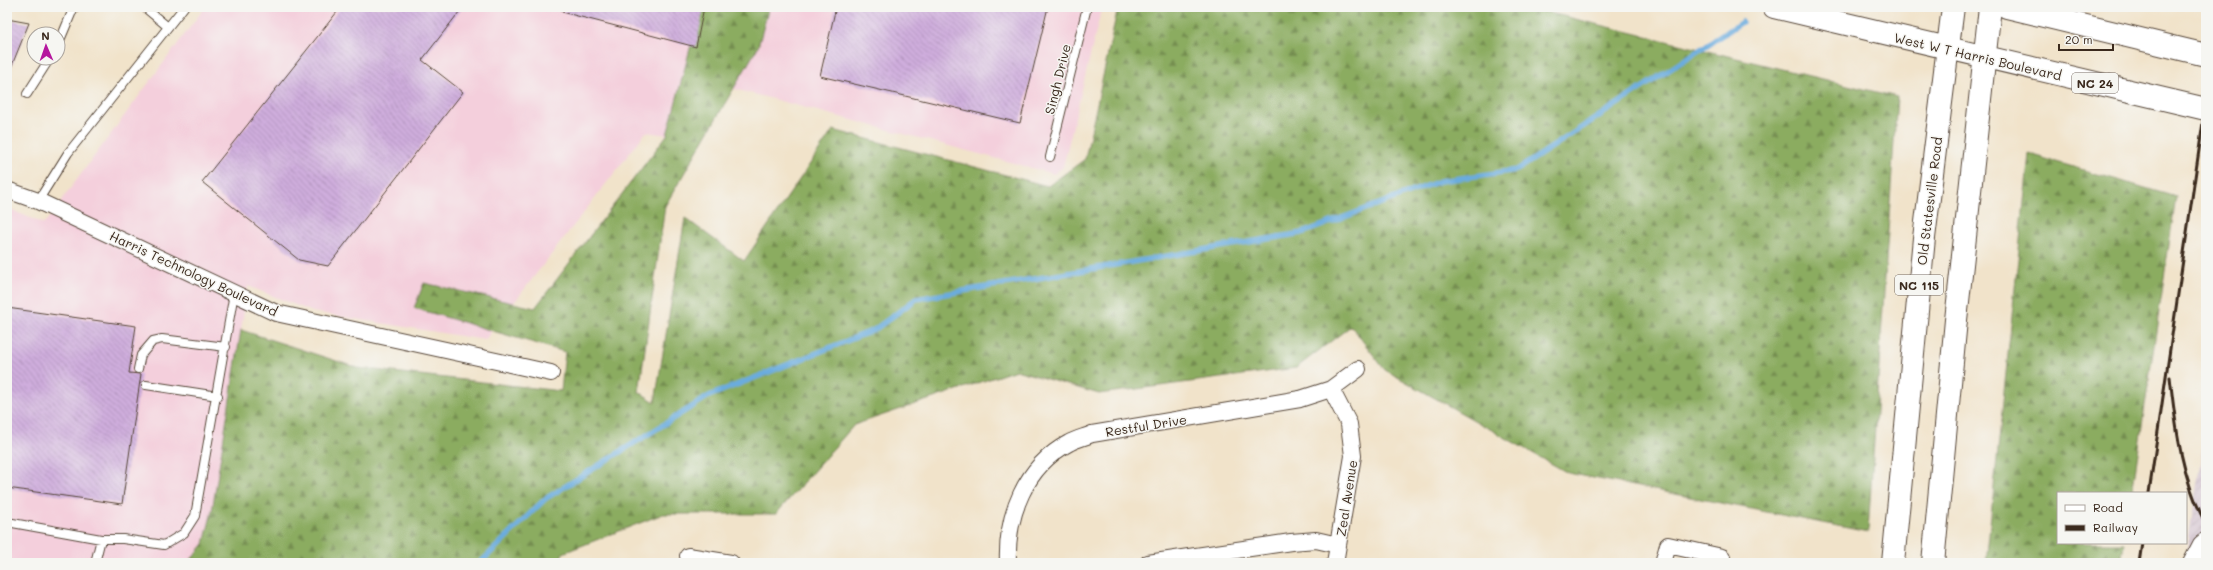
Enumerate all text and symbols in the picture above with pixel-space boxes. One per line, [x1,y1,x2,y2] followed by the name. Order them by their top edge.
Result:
[26,26,66,66] north arrow
[2059,26,2113,52] scale bar
[41,28,50,43] text: N
[1893,28,2063,84] street label: West W T Harris Boulevard
[2065,31,2093,47] text: 20 m
[1040,42,1074,116] street label: Singh Drive
[2072,73,2118,93] road number: NC 24
[1913,136,1945,266] street label: Old Statesville Road
[107,227,281,319] street label: Harris Technology Boulevard
[1895,275,1943,295] road number: NC 115
[1104,410,1188,440] street label: Restful Drive
[1332,458,1360,538] street label: Zeal Avenue
[2057,492,2187,544] legend
[2093,499,2123,515] text: Road
[2093,519,2138,535] text: Railway

